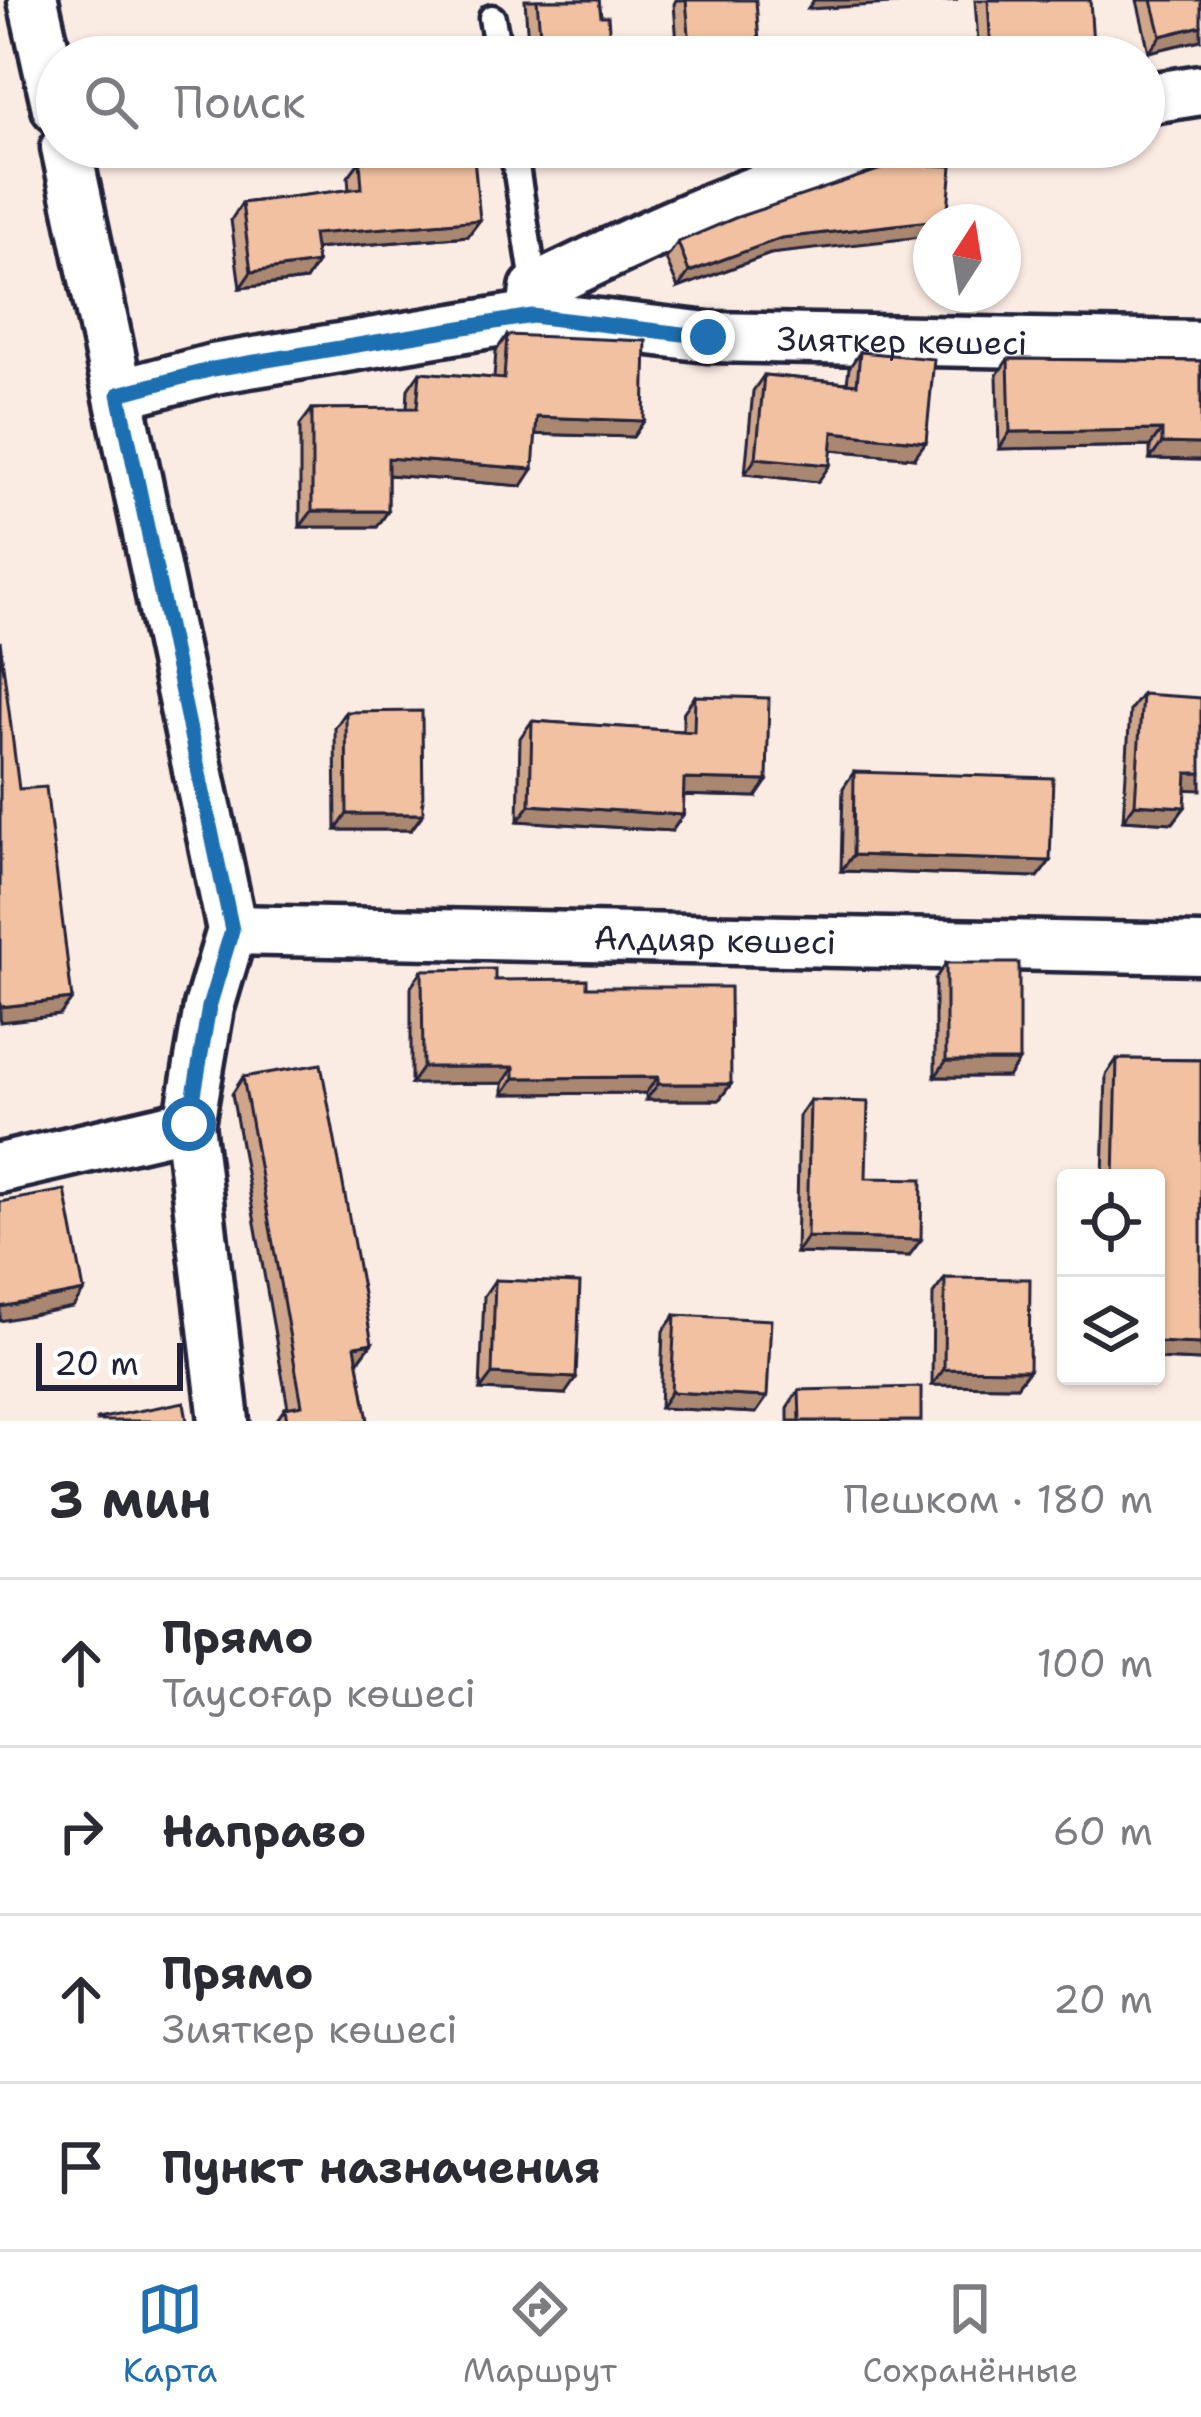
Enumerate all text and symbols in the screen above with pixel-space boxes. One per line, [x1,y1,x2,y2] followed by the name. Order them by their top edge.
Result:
[36,36,1165,168] search box
[78,69,144,135] icon: search
[174,72,305,132] text: Поиск
[913,204,1021,312] north arrow
[681,310,735,364] route end
[777,316,1028,366] street label: Зияткер көшесі
[593,915,837,965] street label: Алдияр көшесі
[162,1097,216,1151] route start
[1057,1169,1165,1385] map controls
[1057,1169,1165,1277] button: locate
[1057,1277,1165,1385] button: layers
[36,1337,183,1390] scale bar
[54,1341,139,1386] text: 20 m
[48,1465,212,1533] text: 3 мин
[843,1473,1153,1525] text: Пешком · 180 m
[162,1607,313,1667] text: Прямо
[48,1630,114,1696] icon: ahead
[1037,1637,1153,1689] text: 100 m
[162,1667,476,1719] text: Тауcоғар көшесі
[48,1798,114,1864] icon: right
[162,1801,366,1861] text: Направо
[1053,1805,1153,1857] text: 60 m
[162,1943,313,2003] text: Прямо
[48,1966,114,2032] icon: ahead
[1053,1973,1153,2025] text: 20 m
[162,2003,458,2055] text: Зияткер көшесі
[48,2134,114,2200] icon: arrive
[162,2137,601,2197] text: Пункт назначения
[123,2276,217,2393] tab: Карта
[463,2276,617,2393] tab: Маршрут
[863,2276,1078,2393] tab: Сохранённые

